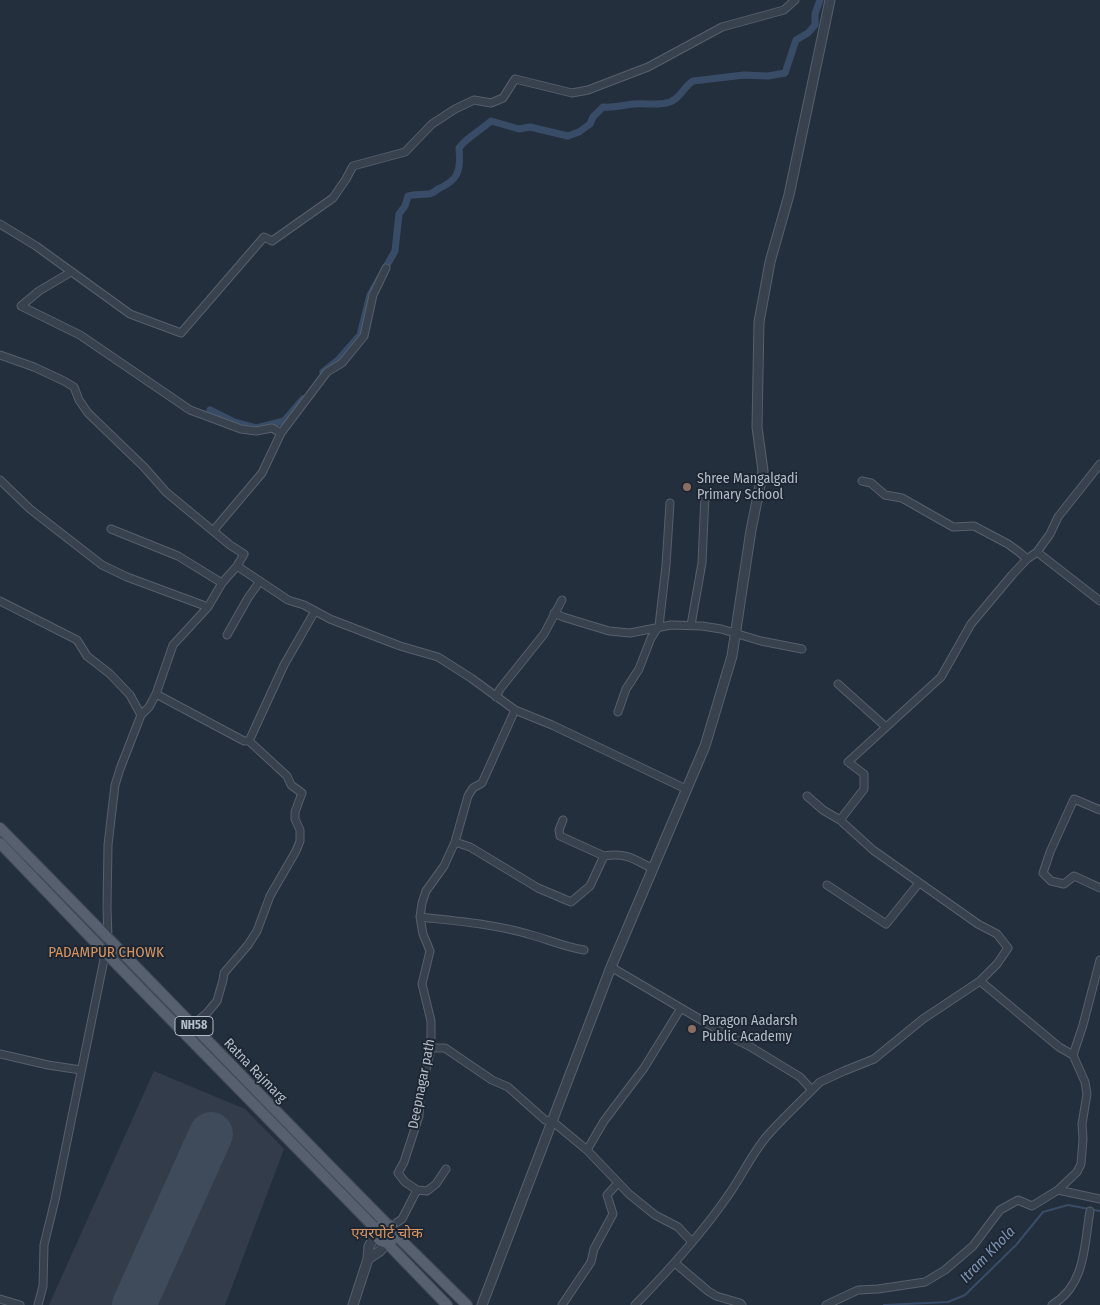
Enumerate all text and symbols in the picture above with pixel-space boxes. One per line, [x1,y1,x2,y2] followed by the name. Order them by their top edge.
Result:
[697,471,798,504] place label: Shree Mangalgadi Primary School
[681,481,693,493] marker: Shree Mangalgadi Primary School
[39,944,173,962] district label: PADAMPUR CHOWK
[702,1013,798,1046] place label: Paragon Aadarsh Public Academy
[175,1016,213,1036] road number: NH58
[686,1023,698,1035] marker: Paragon Aadarsh Public Academy
[220,1035,290,1107] street label: Ratna Rajmarg
[405,1038,439,1130] street label: Deepnagar path
[957,1223,1019,1287] water label: Itram Khola
[351,1225,423,1243] district label: एयरपोर्ट चोक

